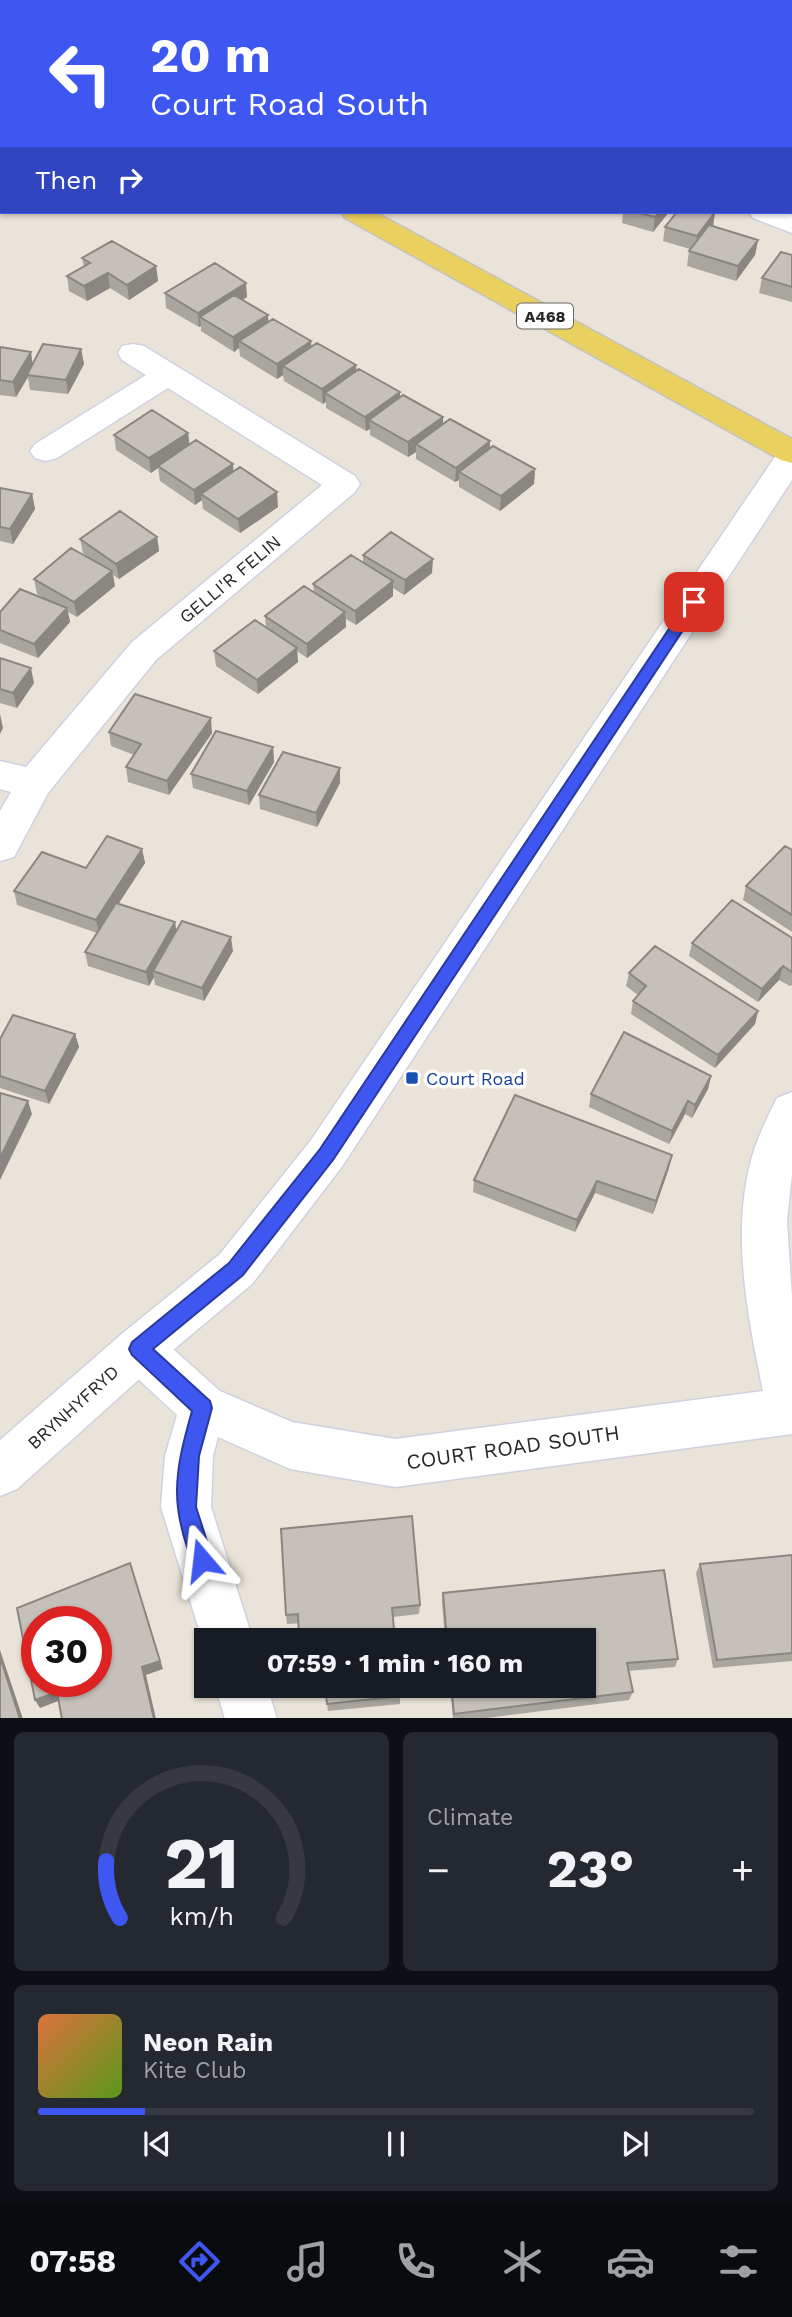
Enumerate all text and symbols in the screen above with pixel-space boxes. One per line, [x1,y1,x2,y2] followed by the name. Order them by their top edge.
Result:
[150,26,271,84] text: 20 m
[35,28,126,119] icon: left
[150,85,429,123] text: Court Road South
[111,161,149,199] icon: right
[35,165,97,195] text: Then
[517,304,573,328] road number: A468
[175,531,285,627] street label: GELLI'R FELIN
[664,572,724,632] pin
[675,583,713,621] icon: arrive
[426,1068,525,1089] place label: Court Road
[404,1070,420,1086] marker: Court Road
[23,1361,123,1453] street label: BRYNHYFRYD
[405,1420,621,1474] street label: COURT ROAD SOUTH
[165,1523,239,1597] position arrow
[21,1606,112,1697] speed limit sign: 30
[267,1648,523,1678] text: 07:59 · 1 min · 160 m
[427,1804,513,1831] text: Climate
[164,1820,239,1906] text: 21
[547,1839,634,1900] text: 23°
[427,1848,450,1892] text: −
[731,1848,754,1892] text: +
[169,1901,234,1930] text: km/h
[143,2027,273,2057] text: Neon Rain
[143,2057,246,2084] text: Kite Club
[138,2125,176,2163] icon: previous
[377,2125,415,2163] icon: pause
[616,2125,654,2163] icon: next
[175,2237,224,2286] icon: directions
[283,2237,332,2286] icon: music
[391,2237,440,2286] icon: phone
[498,2237,547,2286] icon: climate
[606,2237,655,2286] icon: car
[714,2237,763,2286] icon: filters
[29,2242,116,2280] text: 07:58

